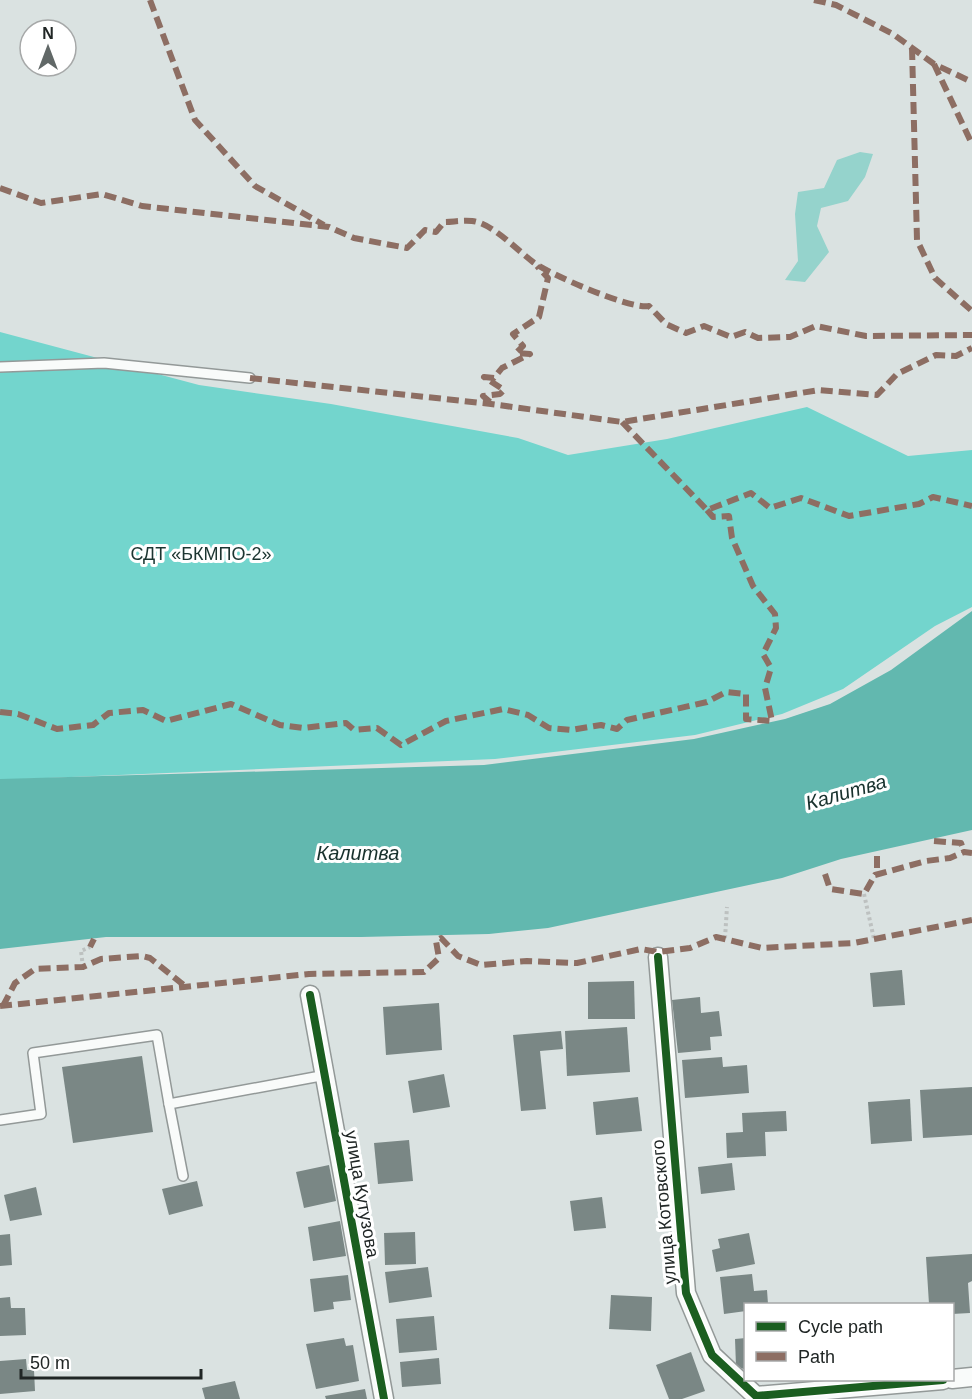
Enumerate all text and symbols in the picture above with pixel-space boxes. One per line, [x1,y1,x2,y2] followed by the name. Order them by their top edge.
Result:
[18,18,78,78] north arrow
[42,25,54,42] text: N
[130,544,272,564] park label: СДТ «БКМПО-2»
[803,770,889,814] water label: Калитва
[317,842,399,864] water label: Калитва
[341,1129,383,1260] street label: улица Кутузова
[648,1139,680,1285] street label: улица Котовского
[744,1303,954,1381] legend
[798,1317,883,1337] text: Cycle path
[21,1342,201,1380] scale bar
[798,1347,835,1367] text: Path
[30,1353,70,1373] text: 50 m

